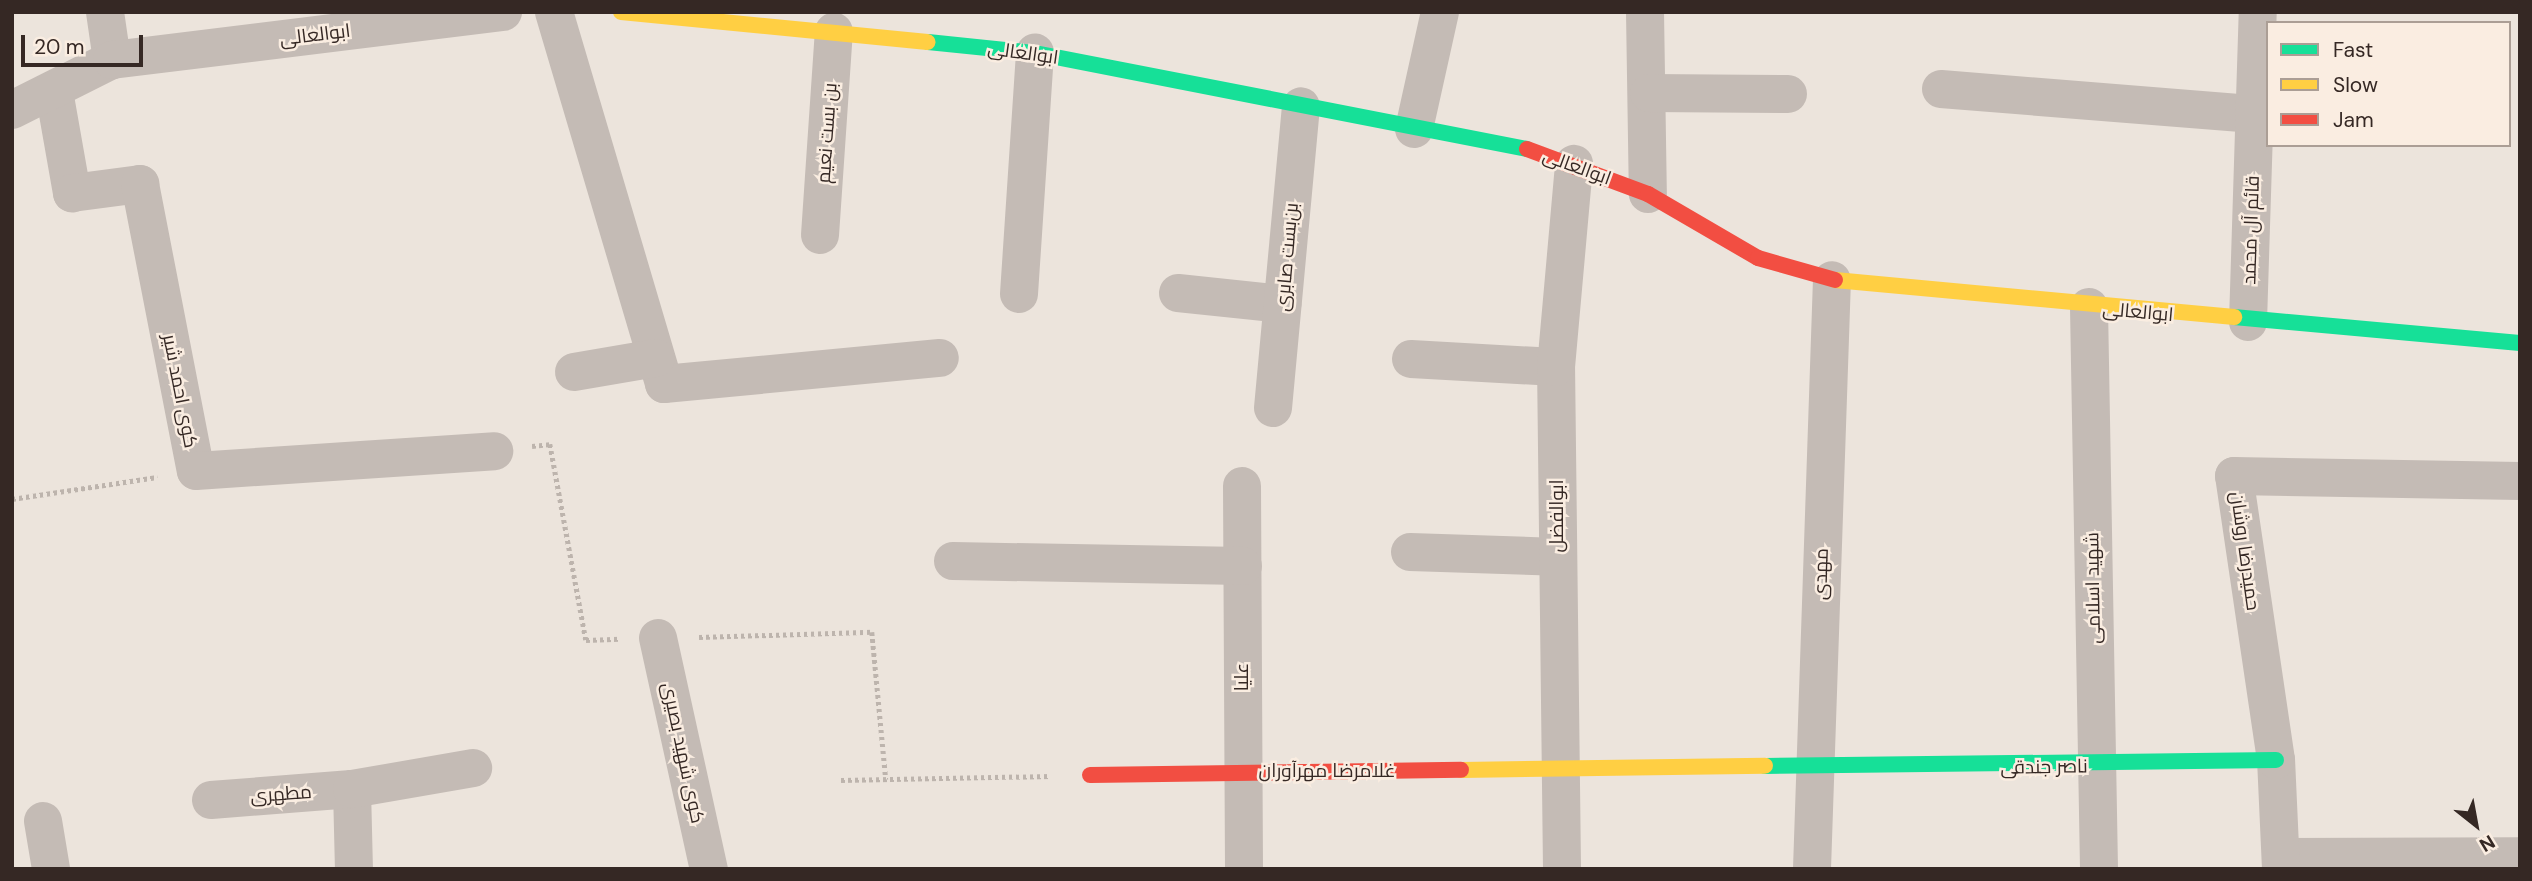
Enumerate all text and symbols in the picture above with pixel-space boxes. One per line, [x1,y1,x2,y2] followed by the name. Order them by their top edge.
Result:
[278,19,352,51] street label: ابوالعالی
[24,21,147,65] scale bar
[2266,21,2511,147] legend
[34,33,85,61] text: 20 m
[2333,36,2373,64] text: Fast
[986,37,1060,69] street label: ابوالعالی
[2333,71,2378,99] text: Slow
[812,82,842,184] street label: بن بست نعیم
[2333,106,2374,134] text: Jam
[1540,144,1614,190] street label: ابوالعالی
[2238,175,2264,285] street label: قائم آل محمد
[1271,202,1303,312] street label: بن‌بست صابری
[2102,298,2174,326] street label: ابوالعالی
[158,332,202,450] street label: کوی احمد شیر
[1546,479,1568,553] street label: ابوالفضل
[2225,490,2265,612] street label: حمیدرضا روشان
[2081,532,2105,644] street label: شهید اسلامی
[1809,548,1833,600] street label: مهدی
[1231,663,1253,691] street label: علیا
[657,680,709,826] street label: کوی شهید بصیری
[2000,755,2088,779] street label: ناصر جندقی
[1259,760,1395,782] street label: غلامرضا مهرآوران
[249,780,313,808] street label: مطهری
[2441,790,2511,860] north arrow
[2475,829,2499,858] text: N

